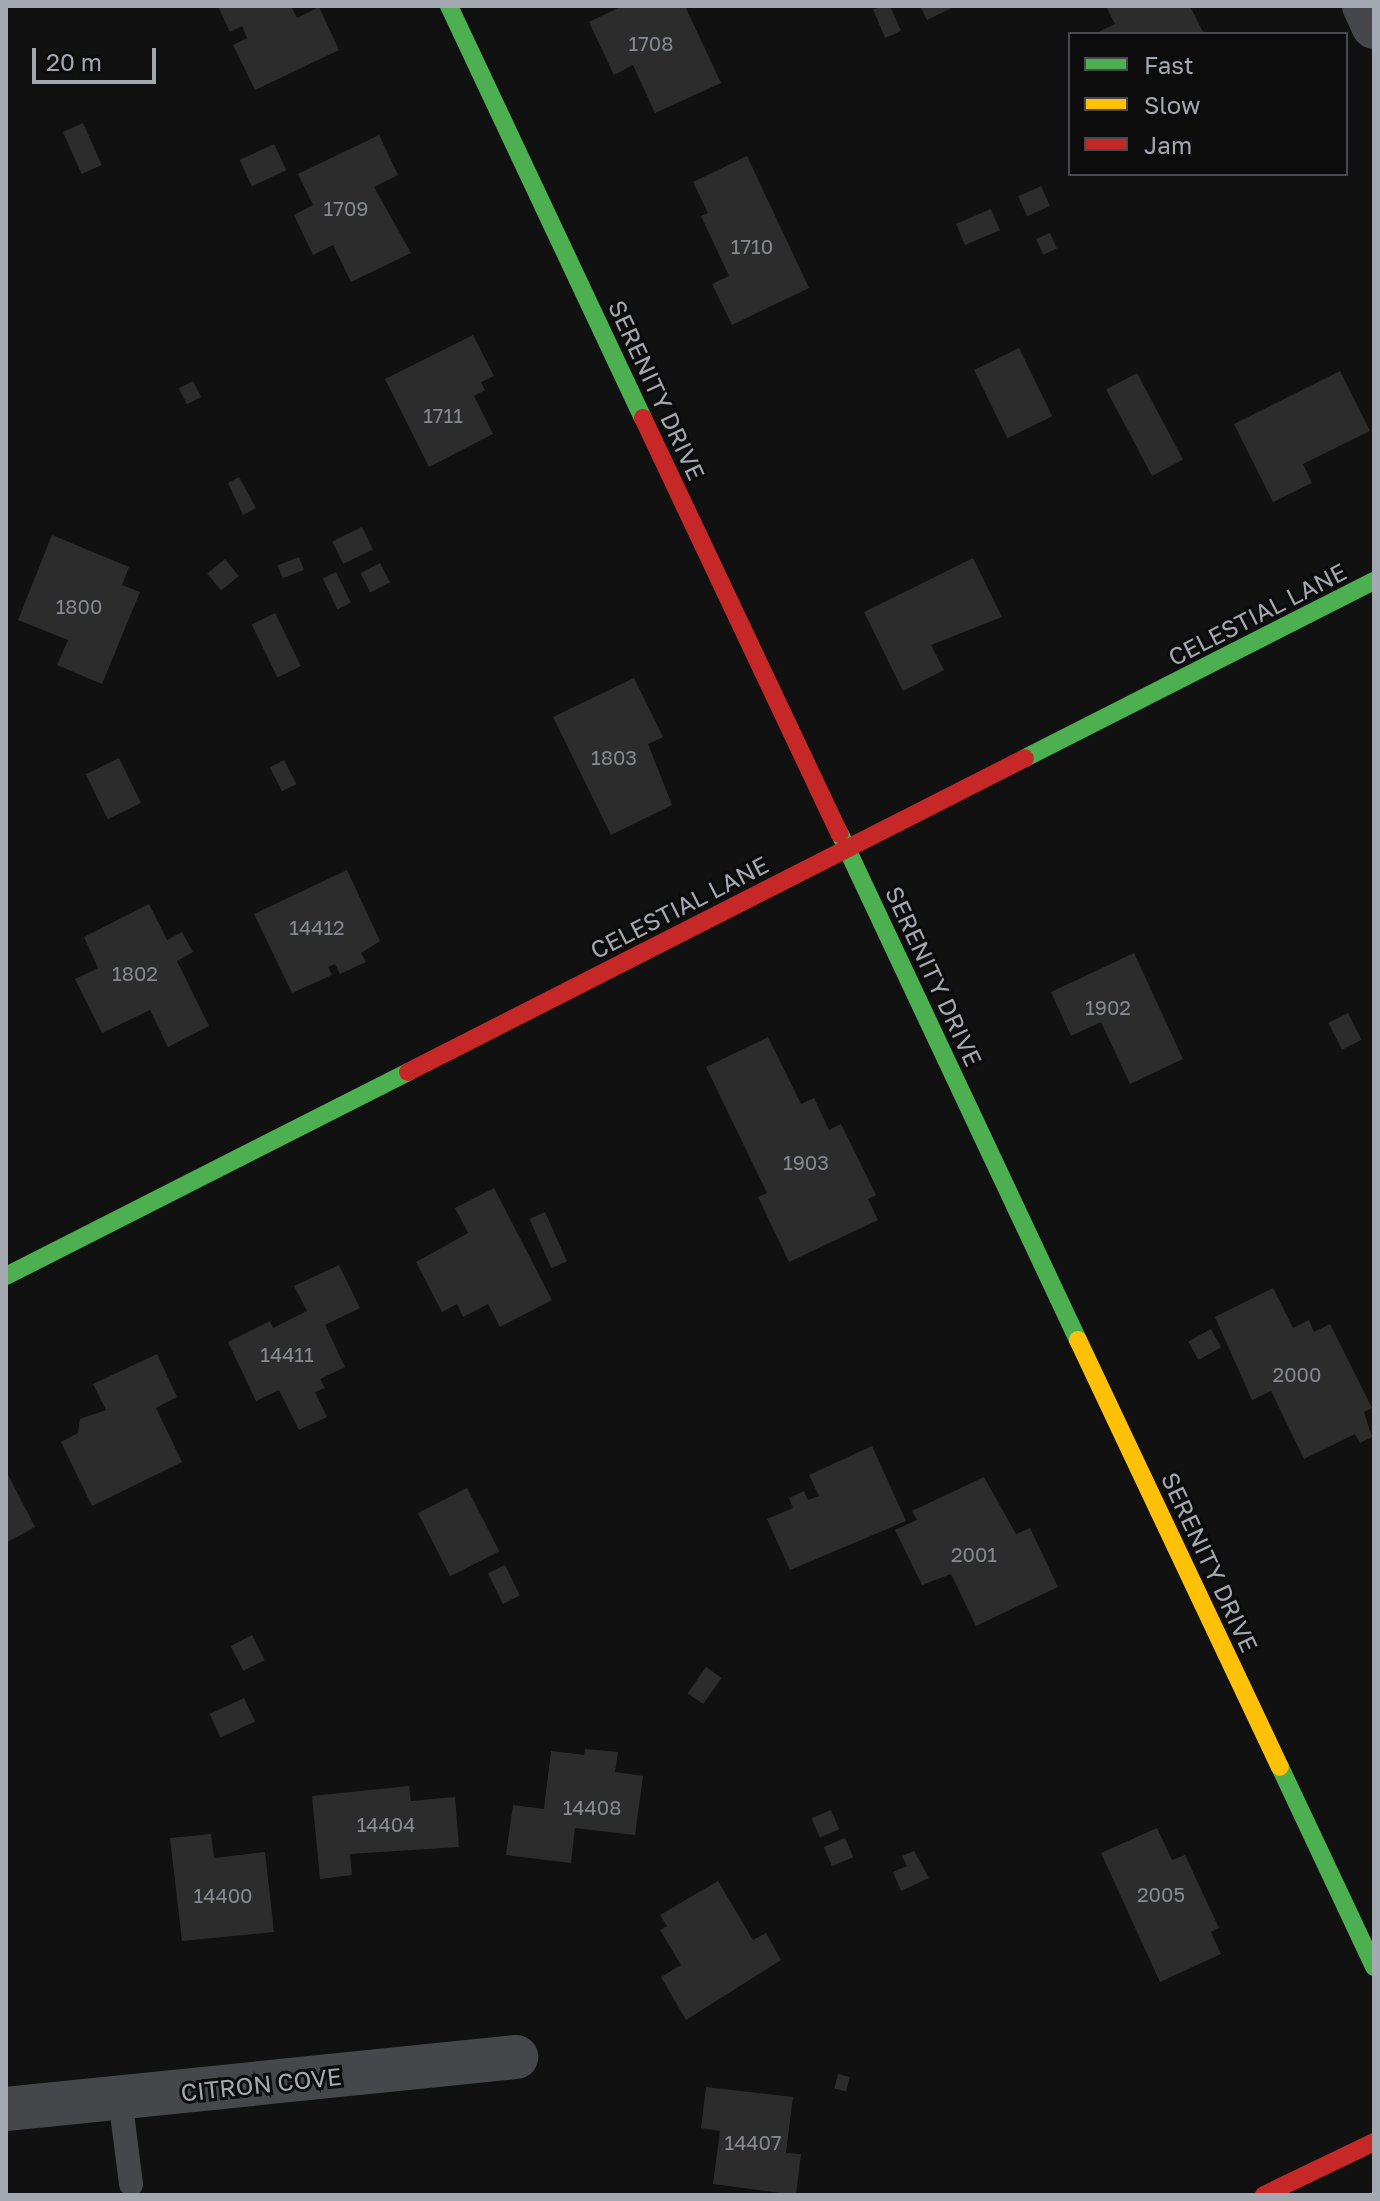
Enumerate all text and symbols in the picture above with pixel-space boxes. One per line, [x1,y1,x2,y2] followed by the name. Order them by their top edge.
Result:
[629,31,673,55] house number: 1708
[36,32,160,82] scale bar
[1068,32,1348,176] legend
[46,47,102,76] text: 20 m
[1144,50,1194,79] text: Fast
[1144,90,1200,119] text: Slow
[1144,130,1192,159] text: Jam
[324,196,368,220] house number: 1709
[731,234,773,258] house number: 1710
[603,296,711,484] street label: SERENITY DRIVE
[423,403,463,427] house number: 1711
[1163,557,1351,671] street label: CELESTIAL LANE
[56,594,102,618] house number: 1800
[591,745,637,769] house number: 1803
[585,850,773,964] street label: CELESTIAL LANE
[880,882,988,1070] street label: SERENITY DRIVE
[289,915,345,939] house number: 14412
[112,961,158,985] house number: 1802
[1085,995,1131,1019] house number: 1902
[783,1150,829,1174] house number: 1903
[260,1342,314,1366] house number: 14411
[1273,1362,1321,1386] house number: 2000
[1156,1468,1264,1656] street label: SERENITY DRIVE
[951,1542,997,1566] house number: 2001
[563,1795,621,1819] house number: 14408
[357,1812,415,1836] house number: 14404
[1137,1882,1185,1906] house number: 2005
[194,1883,252,1907] house number: 14400
[179,2061,343,2107] street label: CITRON COVE
[724,2130,782,2154] house number: 14407

